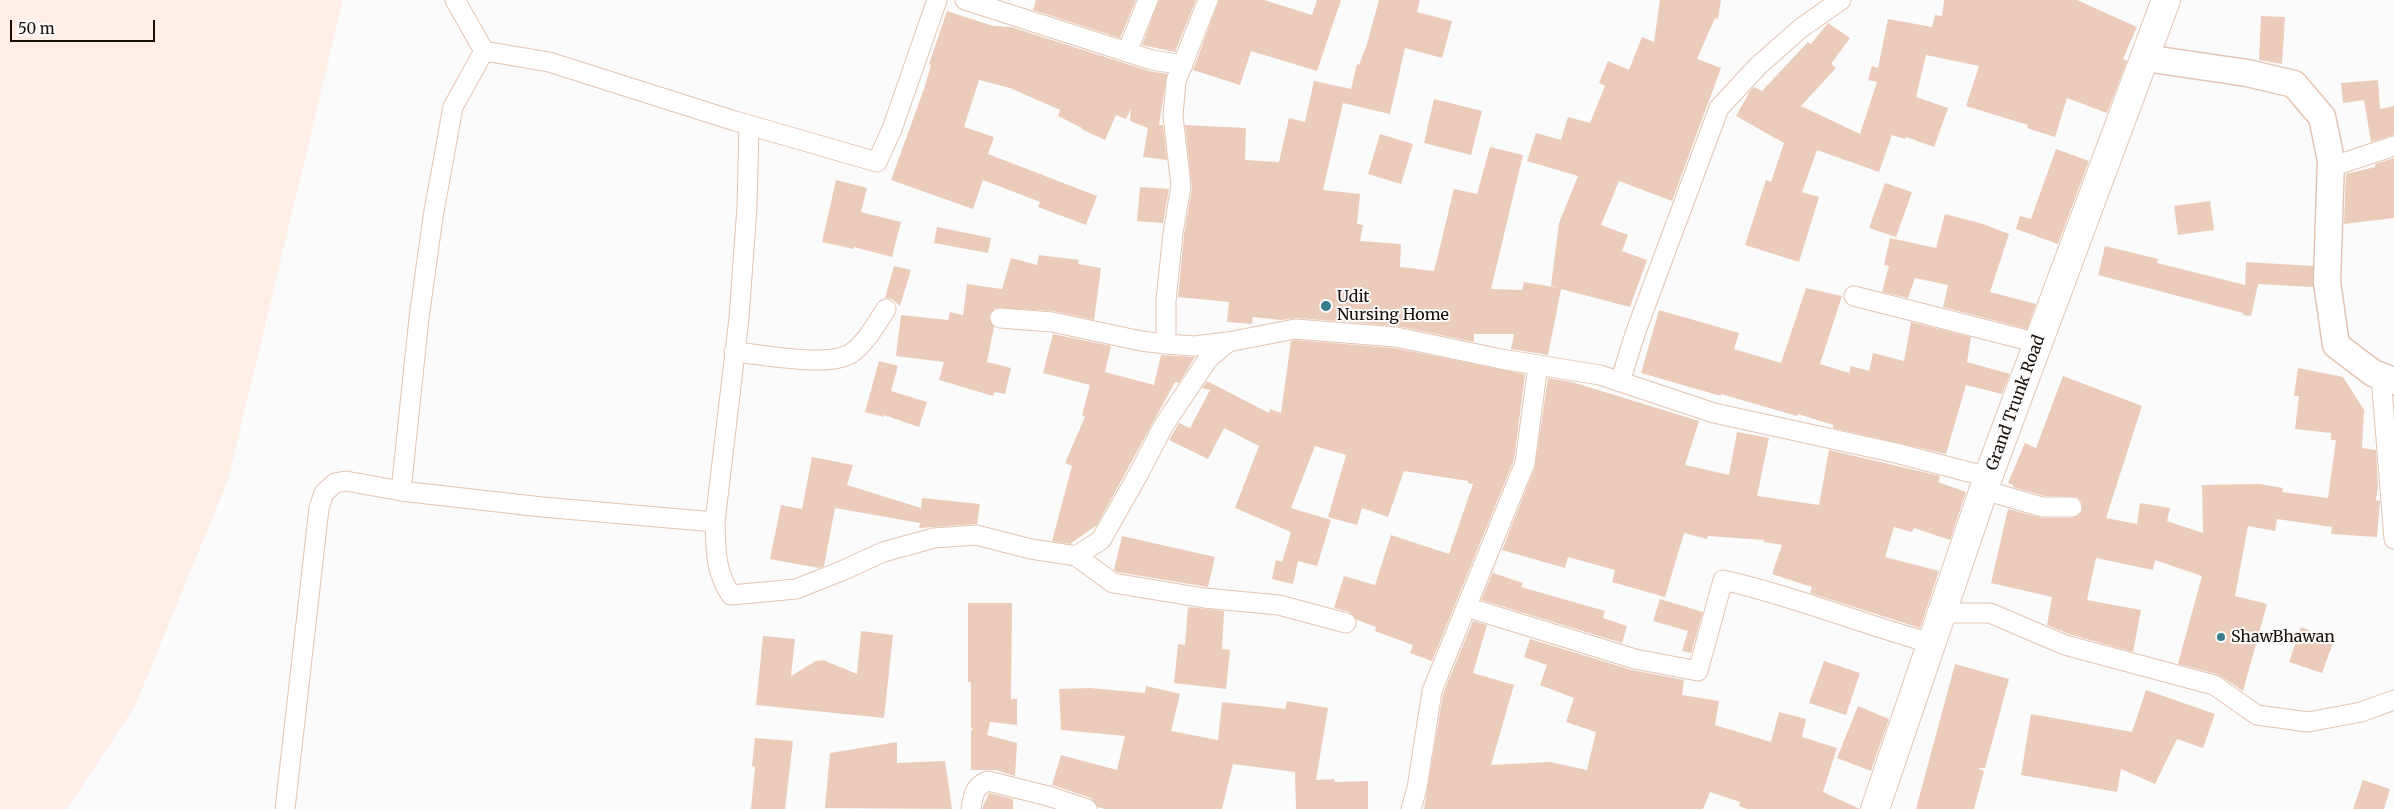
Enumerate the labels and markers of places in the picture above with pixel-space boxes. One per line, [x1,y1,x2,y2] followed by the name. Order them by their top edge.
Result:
[1337,287,1449,325] place label: Udit Nursing Home
[1319,299,1333,313] marker: Udit Nursing Home
[2231,627,2335,647] place label: ShawBhawan
[2215,631,2227,643] marker: ShawBhawan

